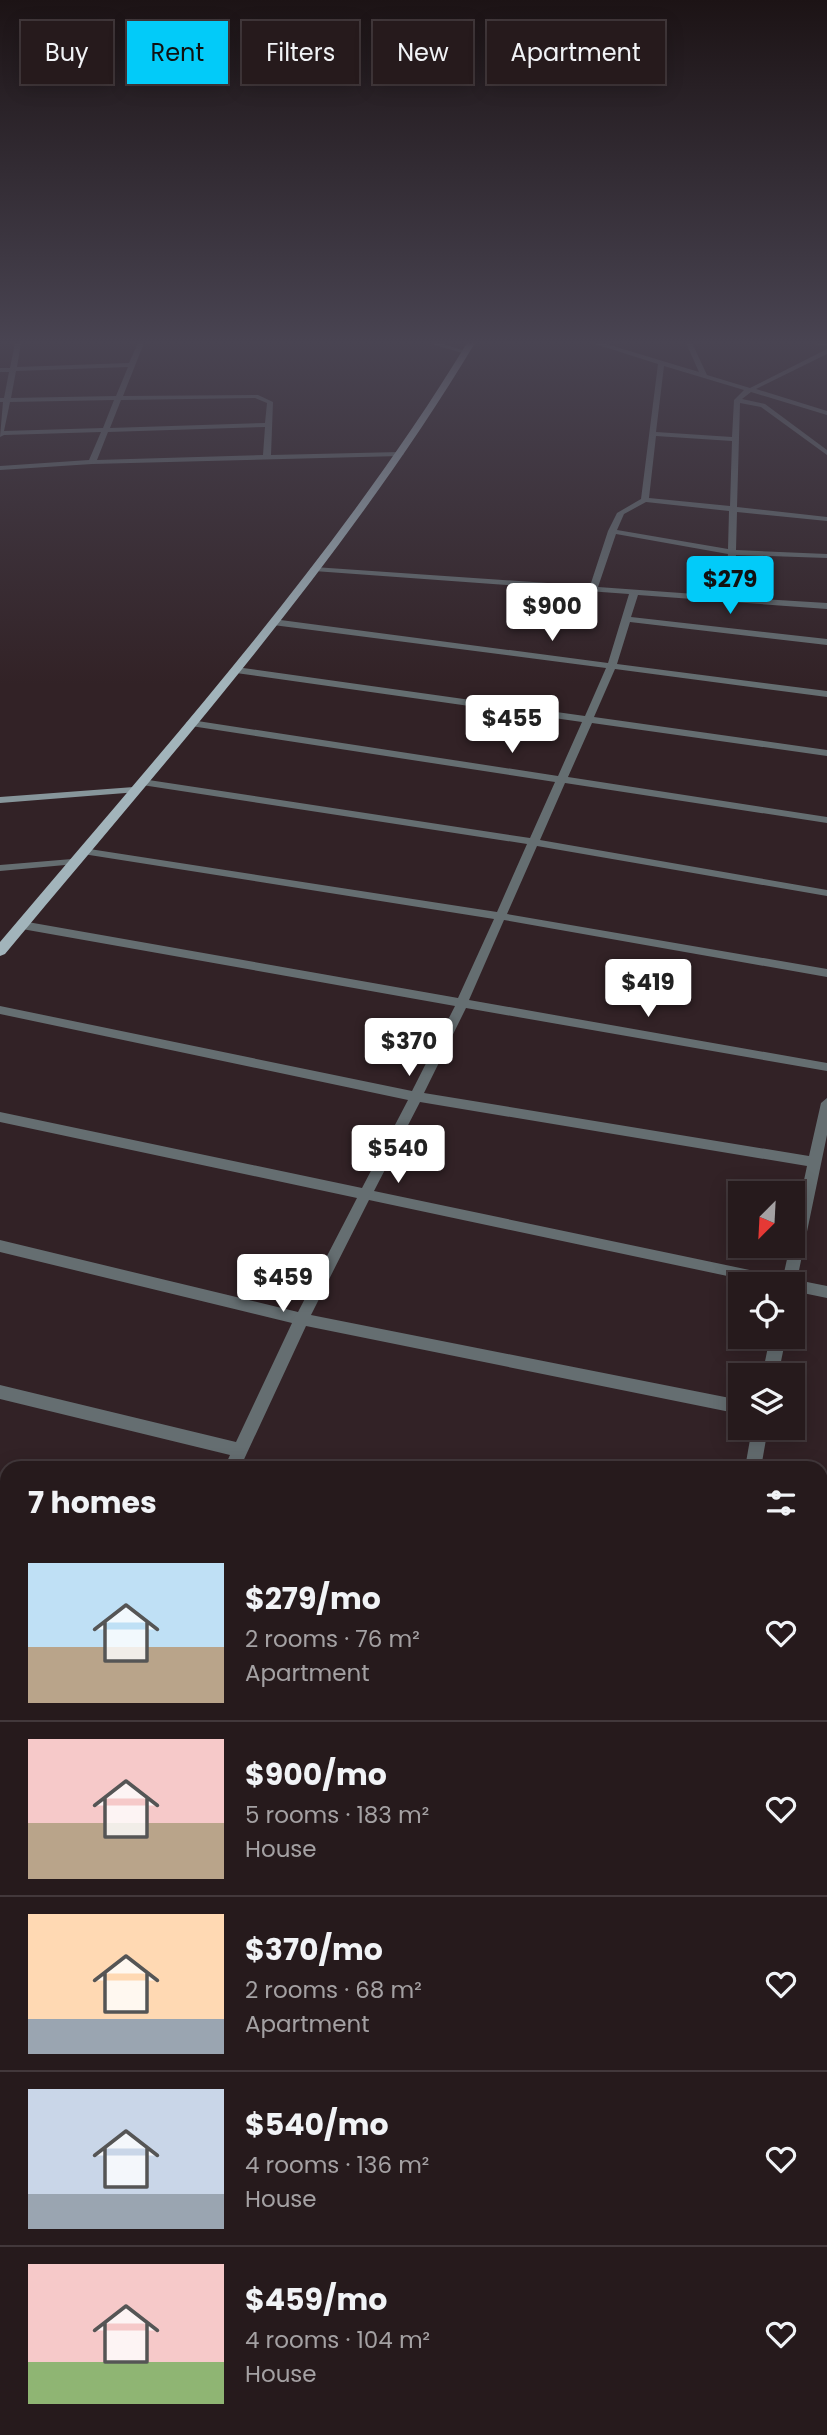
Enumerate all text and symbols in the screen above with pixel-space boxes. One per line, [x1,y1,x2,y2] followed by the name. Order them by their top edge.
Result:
[21,21,113,84] chip: Buy
[127,21,228,84] chip: Rent
[242,21,359,84] chip: Filters
[373,21,473,84] chip: New
[487,21,665,84] chip: Apartment
[689,556,771,616] pin: $279
[703,563,757,595] text: $279
[511,584,593,643] pin: $900
[522,590,582,622] text: $900
[471,696,553,755] pin: $455
[482,702,542,734] text: $455
[607,960,689,1019] pin: $419
[621,966,675,998] text: $419
[368,1018,450,1078] pin: $370
[381,1025,437,1057] text: $370
[357,1126,439,1185] pin: $540
[368,1132,428,1164] text: $540
[728,1181,805,1258] north arrow
[728,1181,805,1440] map controls
[242,1254,324,1314] pin: $459
[253,1261,313,1293] text: $459
[728,1272,805,1349] button: locate
[728,1363,805,1440] button: layers
[28,1481,157,1524] text: 7 homes
[762,1484,800,1522] icon: filters
[245,1577,381,1620] text: $279/mo
[84,1591,168,1675] icon: home
[762,1614,800,1652] icon: heart
[245,1623,420,1655] text: 2 rooms · 76 m²
[245,1657,370,1689] text: Apartment
[245,1753,387,1796] text: $900/mo
[84,1767,168,1851] icon: home
[762,1790,800,1828] icon: heart
[245,1799,429,1831] text: 5 rooms · 183 m²
[245,1833,317,1865] text: House
[245,1928,383,1971] text: $370/mo
[84,1942,168,2026] icon: home
[762,1965,800,2003] icon: heart
[245,1974,422,2006] text: 2 rooms · 68 m²
[245,2008,370,2040] text: Apartment
[245,2103,389,2146] text: $540/mo
[84,2117,168,2201] icon: home
[762,2140,800,2178] icon: heart
[245,2149,429,2181] text: 4 rooms · 136 m²
[245,2183,317,2215] text: House
[245,2278,387,2321] text: $459/mo
[84,2292,168,2376] icon: home
[762,2315,800,2353] icon: heart
[245,2324,430,2356] text: 4 rooms · 104 m²
[245,2358,317,2390] text: House

